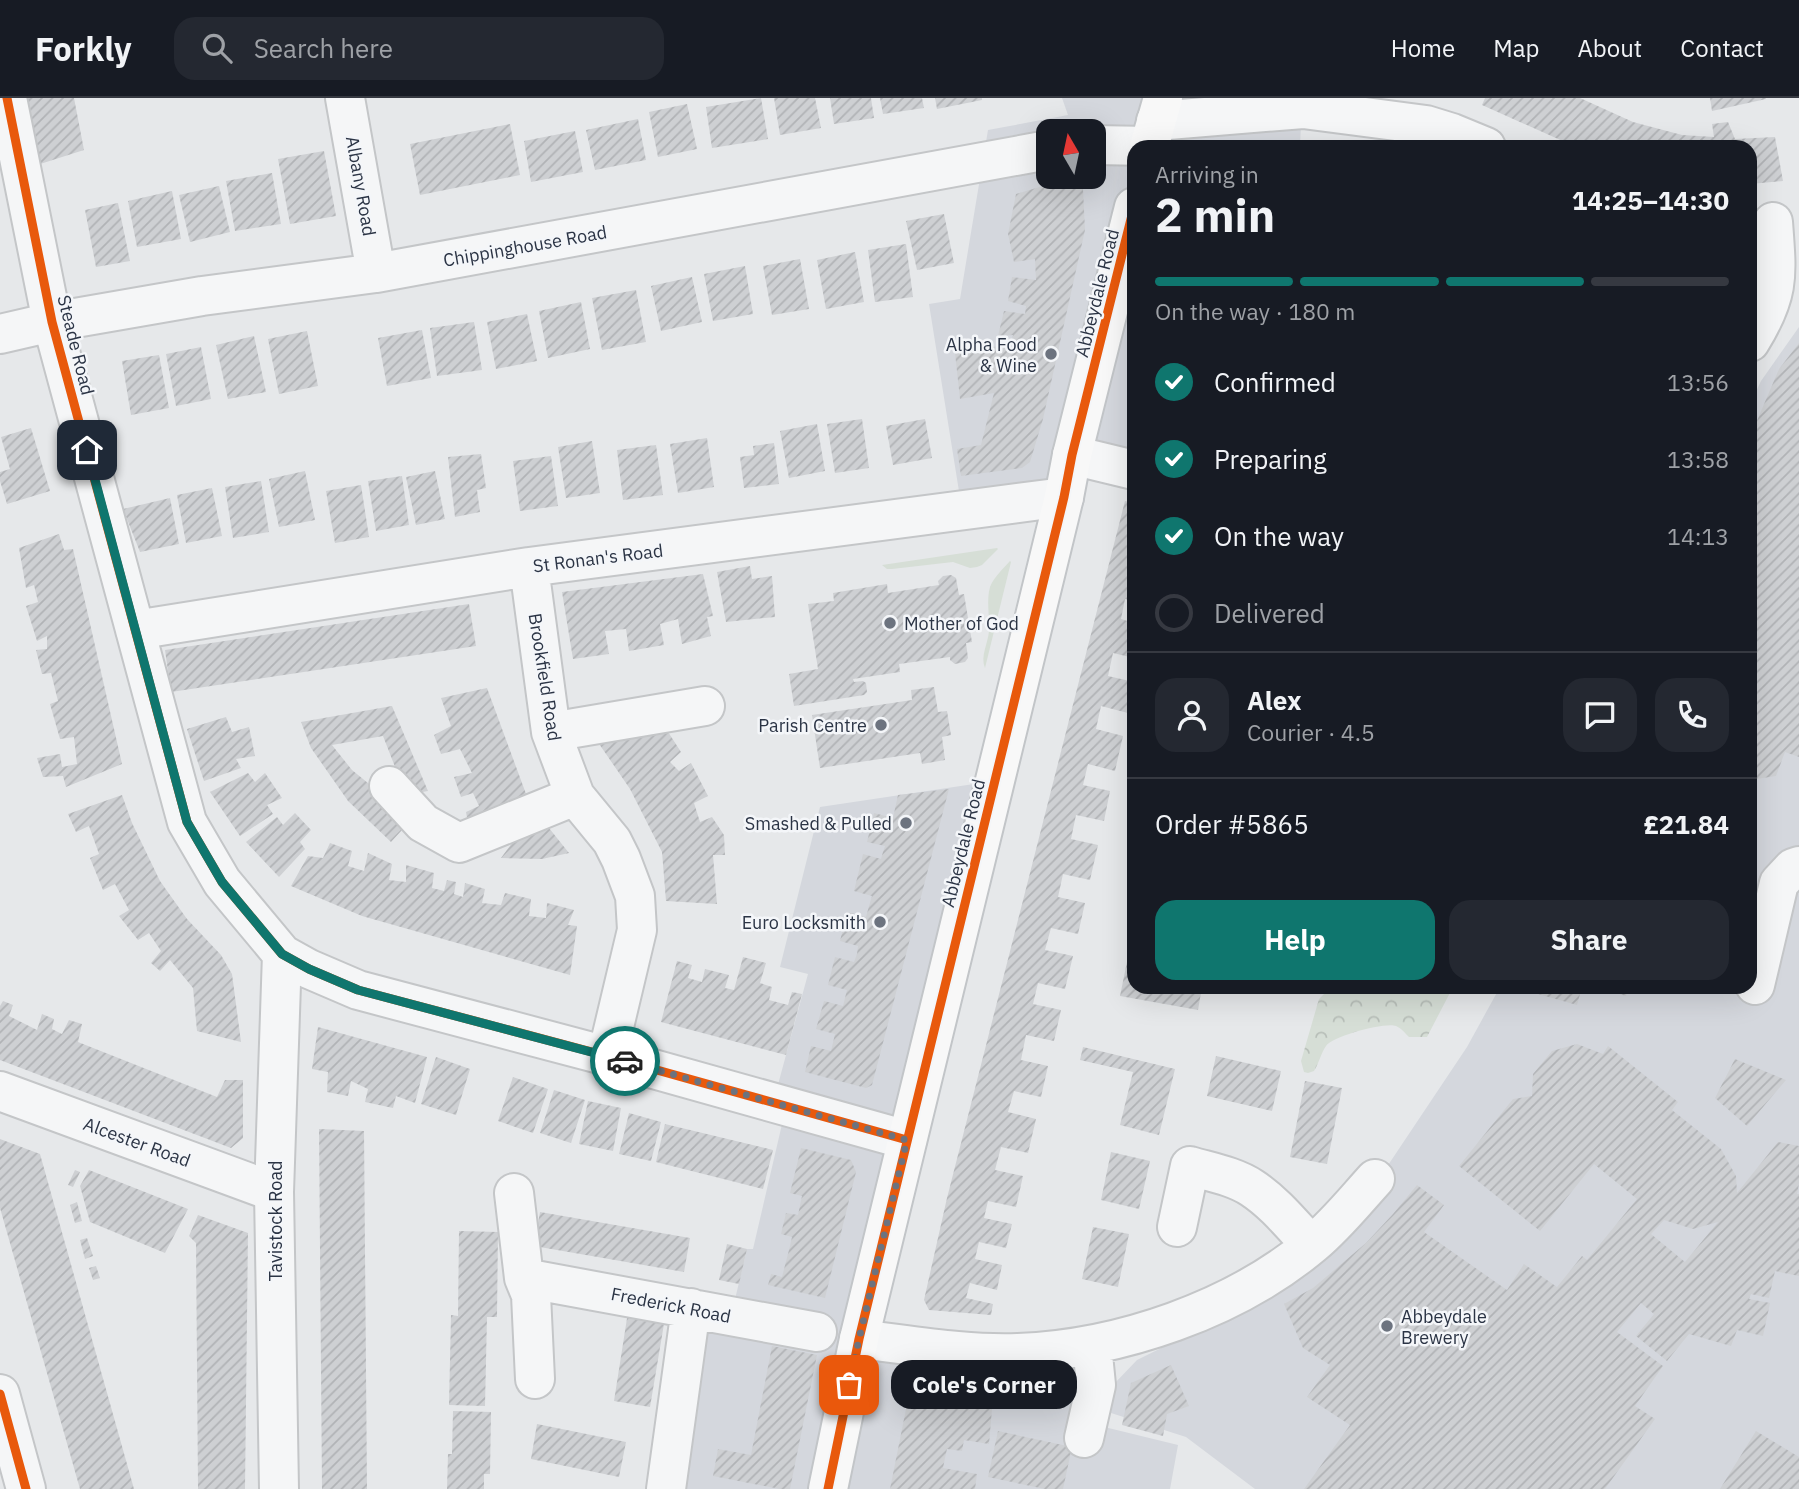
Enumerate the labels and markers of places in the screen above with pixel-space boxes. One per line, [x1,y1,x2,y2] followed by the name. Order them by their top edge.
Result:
[946,333,1037,377] place label: Alpha Food & Wine
[1043,346,1059,362] marker: Alpha Food & Wine
[57,420,117,480] pin
[904,612,1019,635] place label: Mother of God
[882,615,898,631] marker: Mother of God
[758,714,867,737] place label: Parish Centre
[873,717,889,733] marker: Parish Centre
[745,812,892,835] place label: Smashed & Pulled
[898,815,914,831] marker: Smashed & Pulled
[742,911,866,934] place label: Euro Locksmith
[872,914,888,930] marker: Euro Locksmith
[1401,1305,1487,1349] place label: Abbeydale Brewery
[1379,1318,1395,1334] marker: Abbeydale Brewery
[819,1355,879,1415] pin
[891,1360,1076,1410] callout: Cole's Corner

